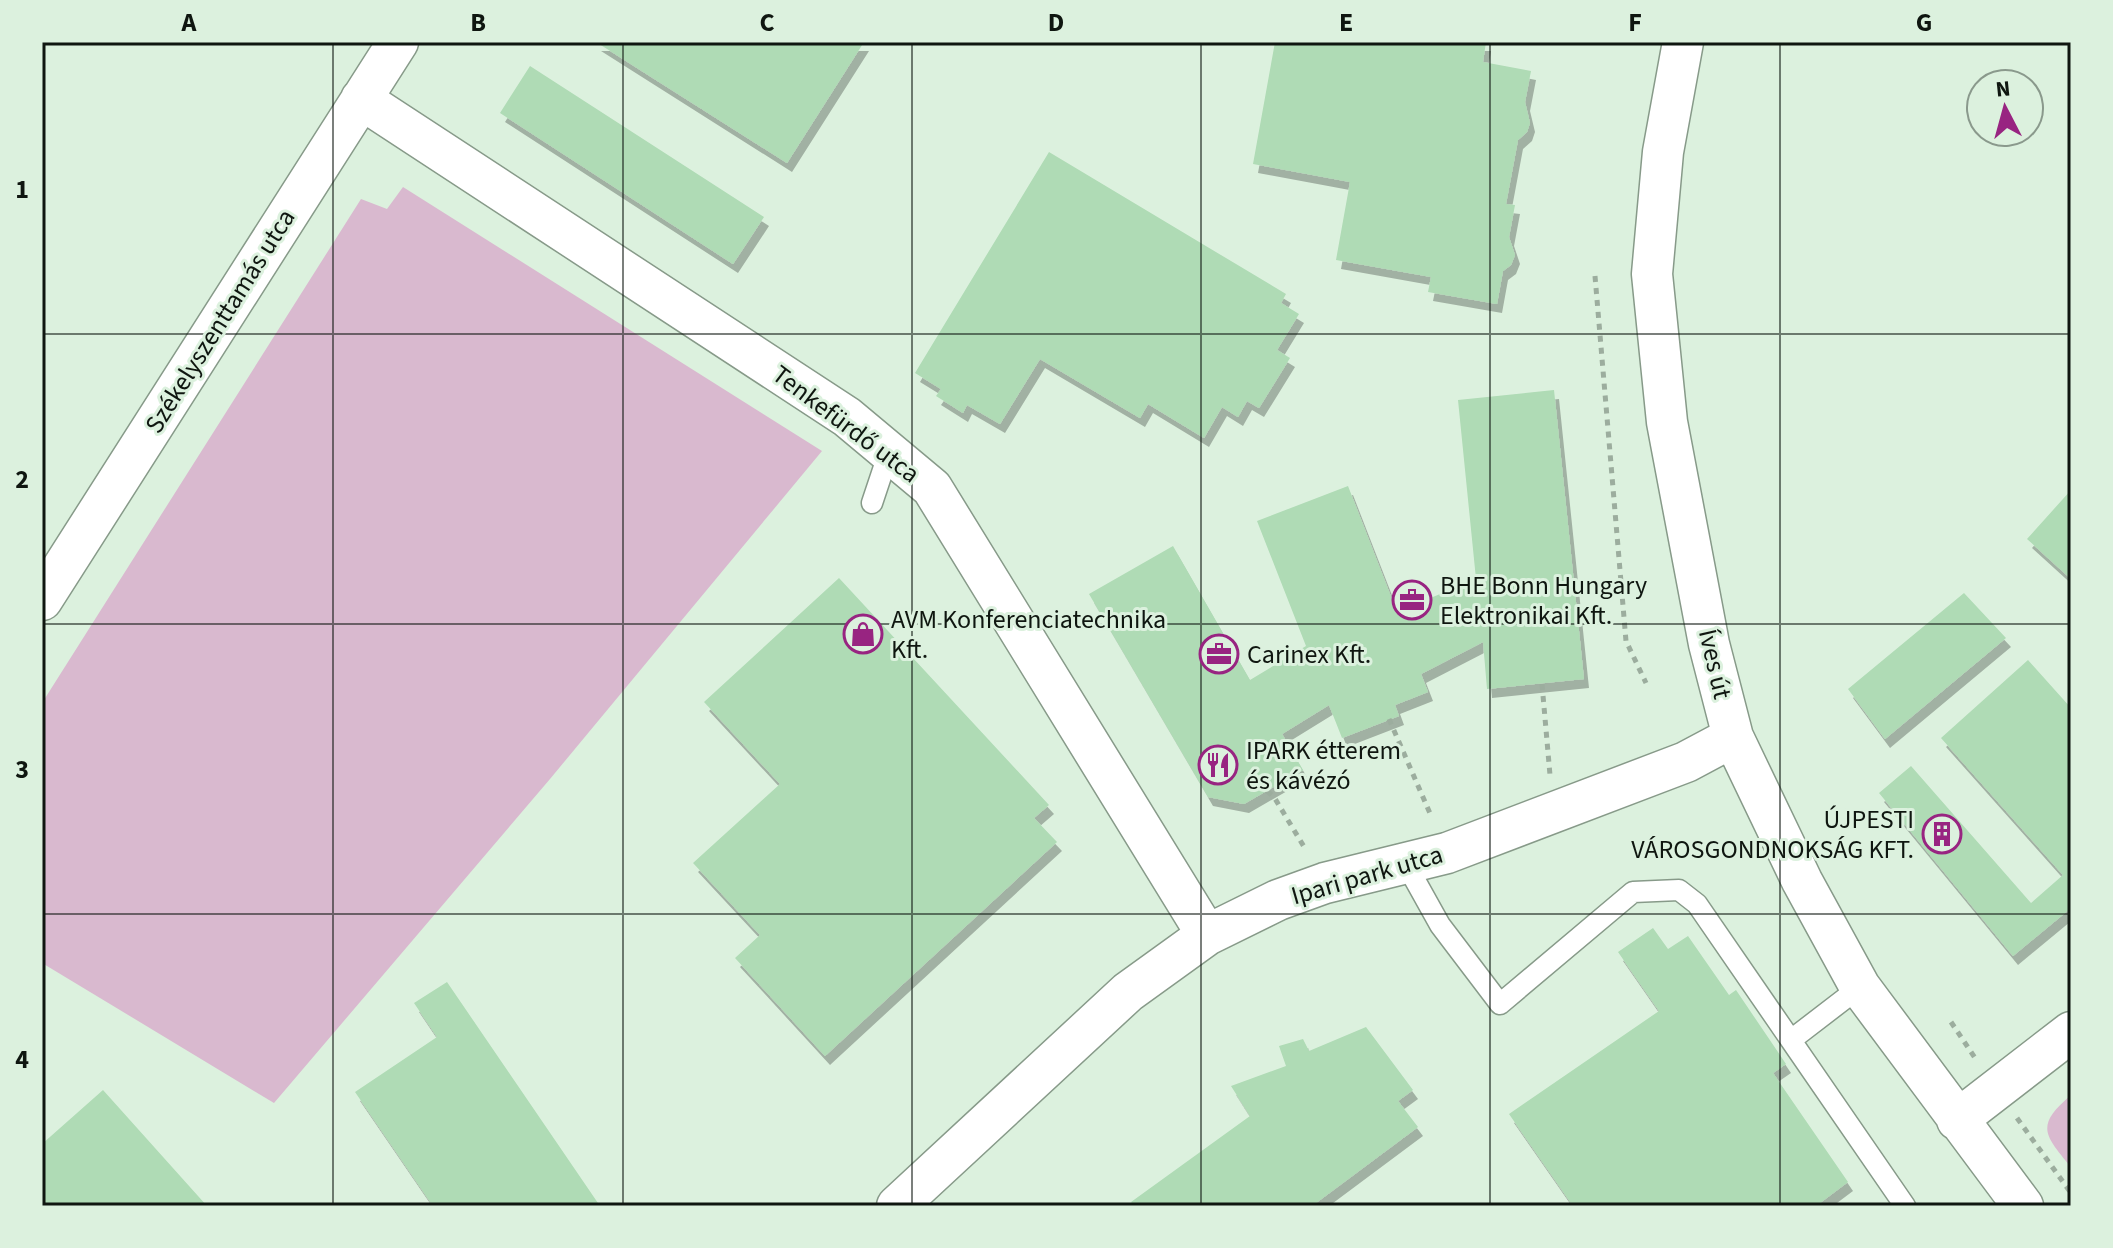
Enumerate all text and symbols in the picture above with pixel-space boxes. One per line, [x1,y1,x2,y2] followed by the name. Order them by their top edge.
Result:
[181,4,198,41] text: A
[470,4,486,41] text: B
[759,4,775,41] text: C
[1048,4,1064,41] text: D
[1339,4,1353,41] text: E
[1628,4,1642,41] text: F
[1916,4,1932,41] text: G
[1965,68,2045,148] north arrow
[1994,72,2012,106] text: N
[15,171,29,208] text: 1
[136,202,304,440] street label: Székelyszenttamás utca
[765,356,927,492] street label: Tenkefürdő utca
[15,461,29,498] text: 2
[1440,567,1647,634] place label: BHE Bonn Hungary Elektronikai Kft.
[1391,579,1433,621] office icon: BHE Bonn Hungary Elektronikai Kft.
[891,601,1166,668] place label: AVM Konferenciatechnika Kft.
[842,613,884,655] shop icon: AVM Konferenciatechnika Kft.
[1689,625,1741,703] street label: Íves út
[1198,633,1240,675] office icon: Carinex Kft.
[1247,636,1371,673] place label: Carinex Kft.
[1246,732,1401,799] place label: IPARK étterem és kávézó
[1197,744,1239,786] restaurant icon: IPARK étterem és kávézó
[15,751,29,788] text: 3
[1631,801,1914,868] place label: ÚJPESTI VÁROSGONDNOKSÁG KFT.
[1921,813,1963,855] building icon: ÚJPESTI VÁROSGONDNOKSÁG KFT.
[1287,836,1447,914] street label: Ipari park utca
[15,1041,29,1078] text: 4

